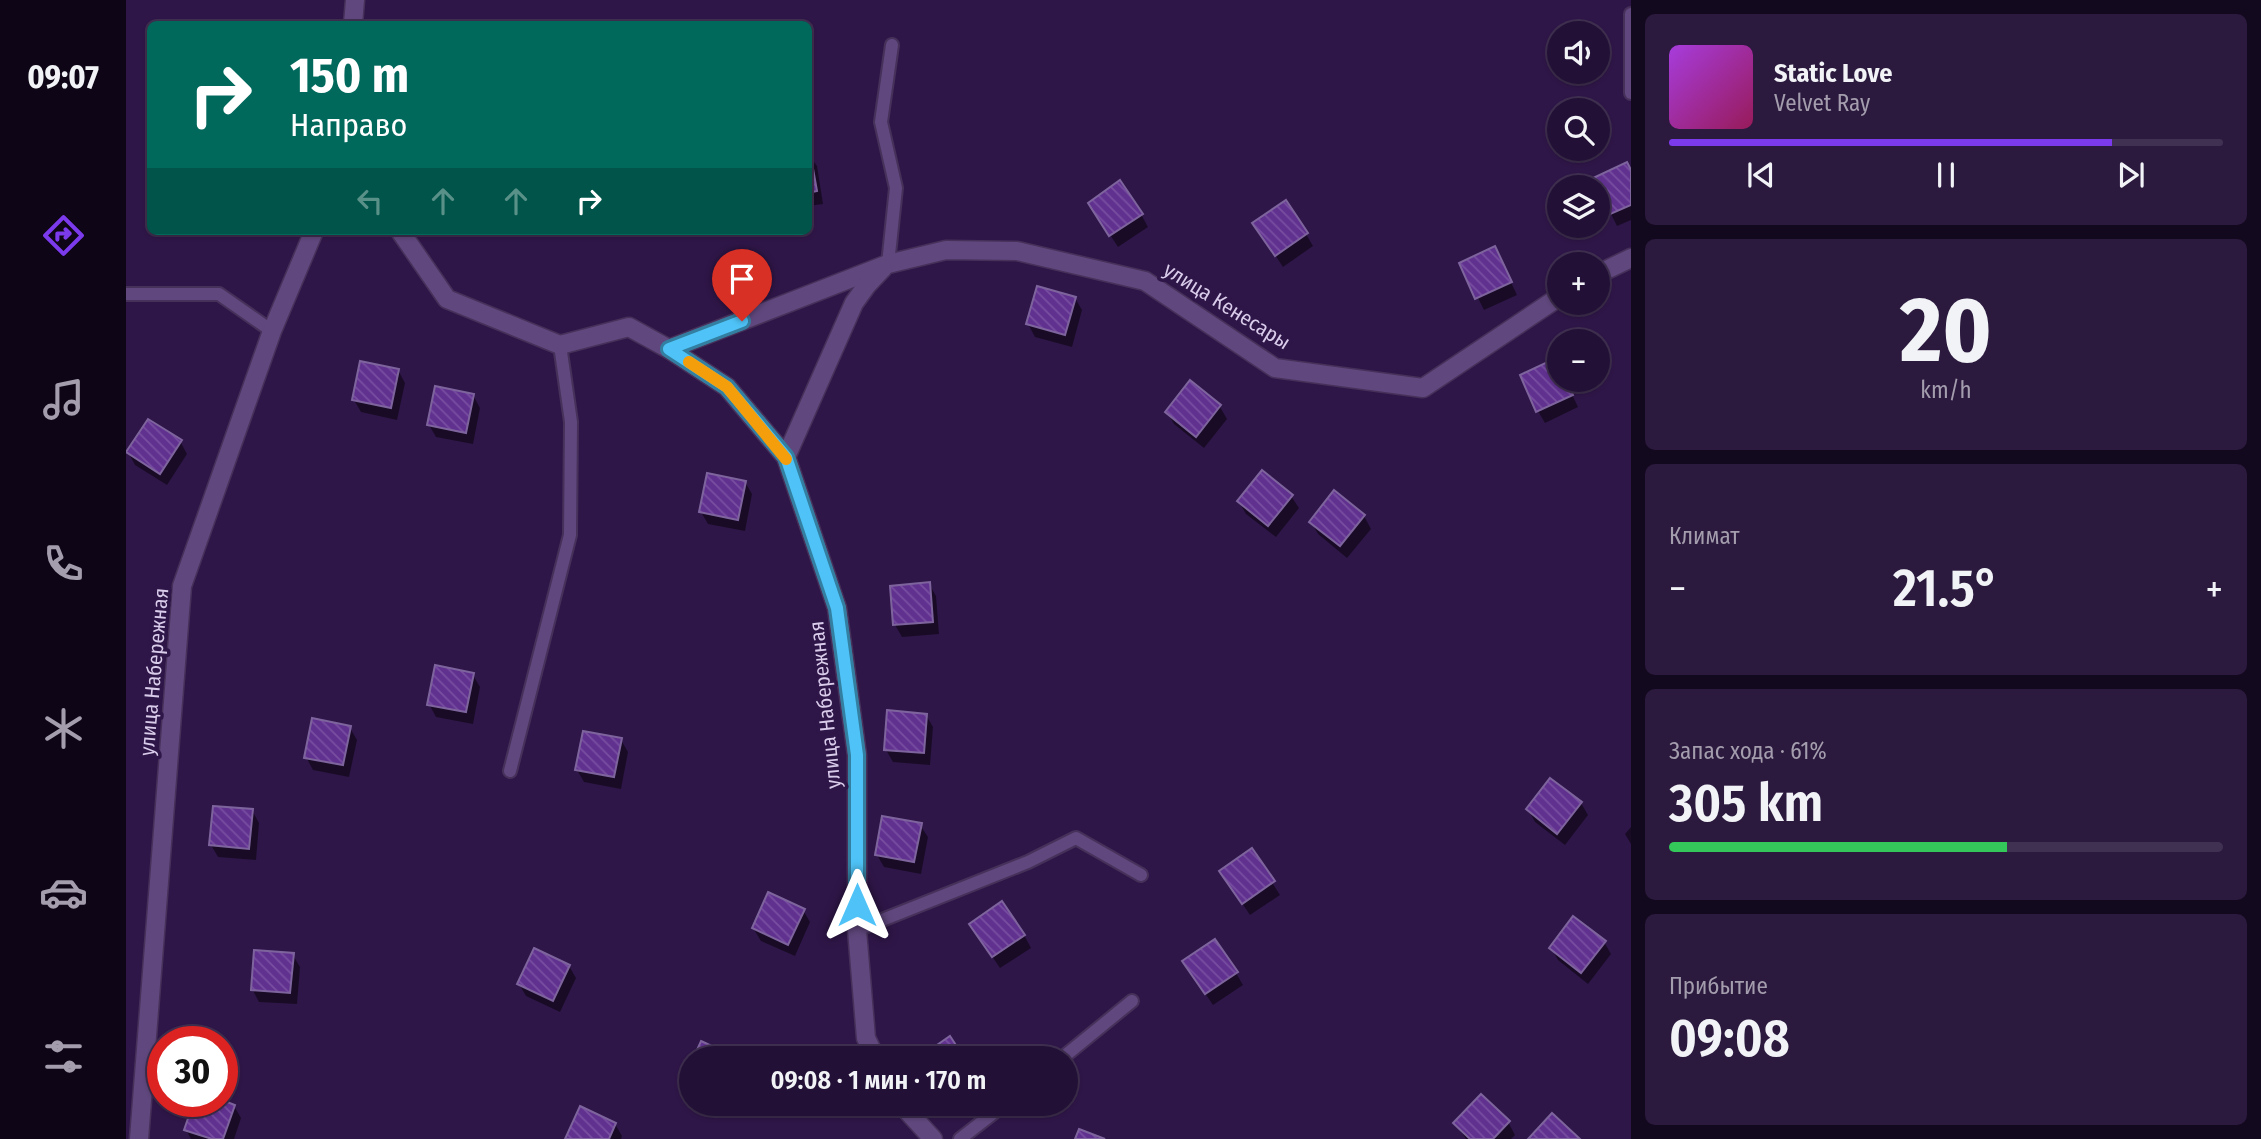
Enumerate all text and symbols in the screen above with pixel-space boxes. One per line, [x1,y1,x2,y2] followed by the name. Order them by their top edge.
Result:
[1547,21,1610,392] map controls
[1547,21,1610,84] button: sound
[290,46,409,105] text: 150 m
[175,49,266,140] icon: right
[27,58,99,96] text: 09:07
[1774,58,1892,89] text: Static Love
[1774,89,1870,117] text: Velvet Ray
[1547,98,1610,161] button: search
[290,106,407,144] text: Направо
[1742,156,1780,194] icon: previous
[1927,156,1965,194] icon: pause
[2112,156,2150,194] icon: next
[1547,175,1610,238] button: layers
[351,182,389,220] icon: left
[424,182,462,220] icon: ahead
[497,182,535,220] icon: ahead
[570,182,608,220] icon: right
[39,211,88,260] icon: directions
[712,249,772,321] pin
[1547,252,1610,315] button: +
[1159,257,1295,355] street label: улица Кенесары
[723,260,761,298] icon: arrive
[1900,276,1992,385] text: 20
[1547,329,1610,392] button: −
[39,375,88,424] icon: music
[1920,376,1972,404] text: km/h
[1669,522,1740,550] text: Климат
[39,539,88,588] icon: phone
[1893,557,1999,620] text: 21.5°
[1669,566,1686,612] text: −
[2206,566,2223,612] text: +
[134,587,174,757] street label: улица Набережная
[803,620,847,790] street label: улица Набережная
[39,704,88,753] icon: climate
[1669,737,1827,765] text: Запас хода · 61%
[1669,772,1823,835] text: 305 km
[39,868,88,917] icon: car
[820,868,894,942] position arrow
[1669,972,1768,1000] text: Прибытие
[1669,1007,1790,1070] text: 09:08
[147,1026,238,1117] speed limit sign: 30
[39,1032,88,1081] icon: filters
[771,1065,986,1096] text: 09:08 · 1 мин · 170 m

